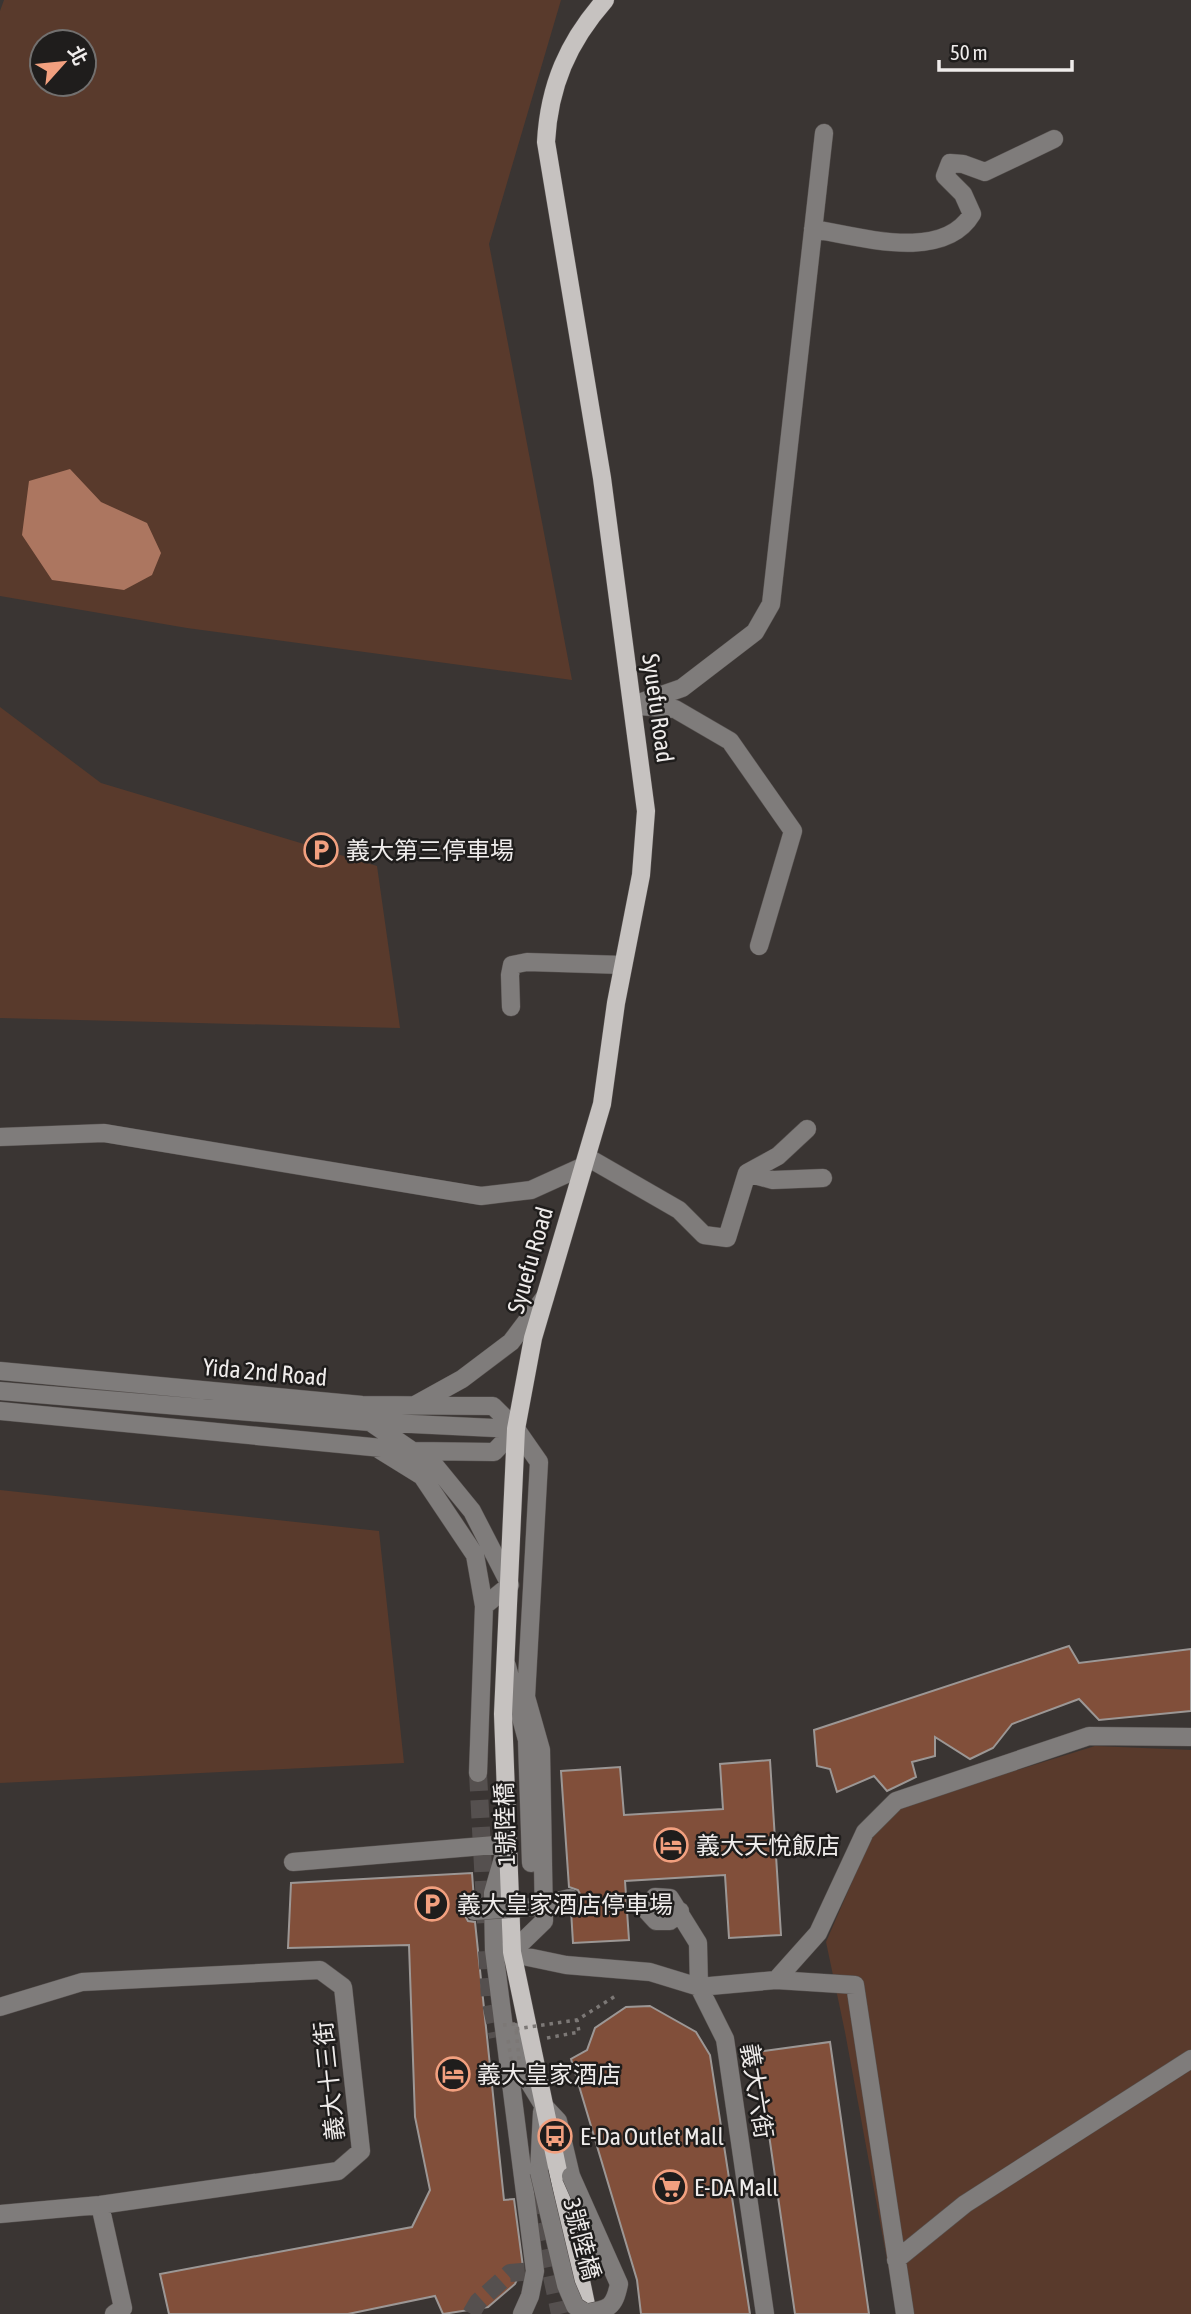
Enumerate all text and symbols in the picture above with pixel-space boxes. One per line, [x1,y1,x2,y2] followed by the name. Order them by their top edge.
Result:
[28,28,98,98] north arrow
[939,28,1072,72] scale bar
[950,40,988,64] text: 50 m
[64,42,92,69] text: 北
[637,652,679,764] street label: Syuefu Road
[302,831,340,869] parking icon: 義大第三停車場
[346,837,514,864] place label: 義大第三停車場
[502,1204,558,1316] street label: Syuefu Road
[202,1353,328,1391] street label: Yida 2nd Road
[490,1782,520,1866] street label: 1號陸橋
[652,1826,690,1864] hotel icon: 義大天悅飯店
[696,1832,840,1859] place label: 義大天悅飯店
[413,1885,451,1923] parking icon: 義大皇家酒店停車場
[457,1891,673,1918] place label: 義大皇家酒店停車場
[309,2020,349,2142] street label: 義大十三街
[736,2041,778,2141] street label: 義大六街
[434,2055,472,2093] hotel icon: 義大皇家酒店
[477,2061,621,2088] place label: 義大皇家酒店
[536,2117,574,2155] bus stop icon: E-Da Outlet Mall
[580,2123,724,2150] place label: E-Da Outlet Mall
[651,2168,689,2206] supermarket icon: E-DA Mall
[694,2174,779,2201] place label: E-DA Mall
[558,2195,606,2283] street label: 3號陸橋

